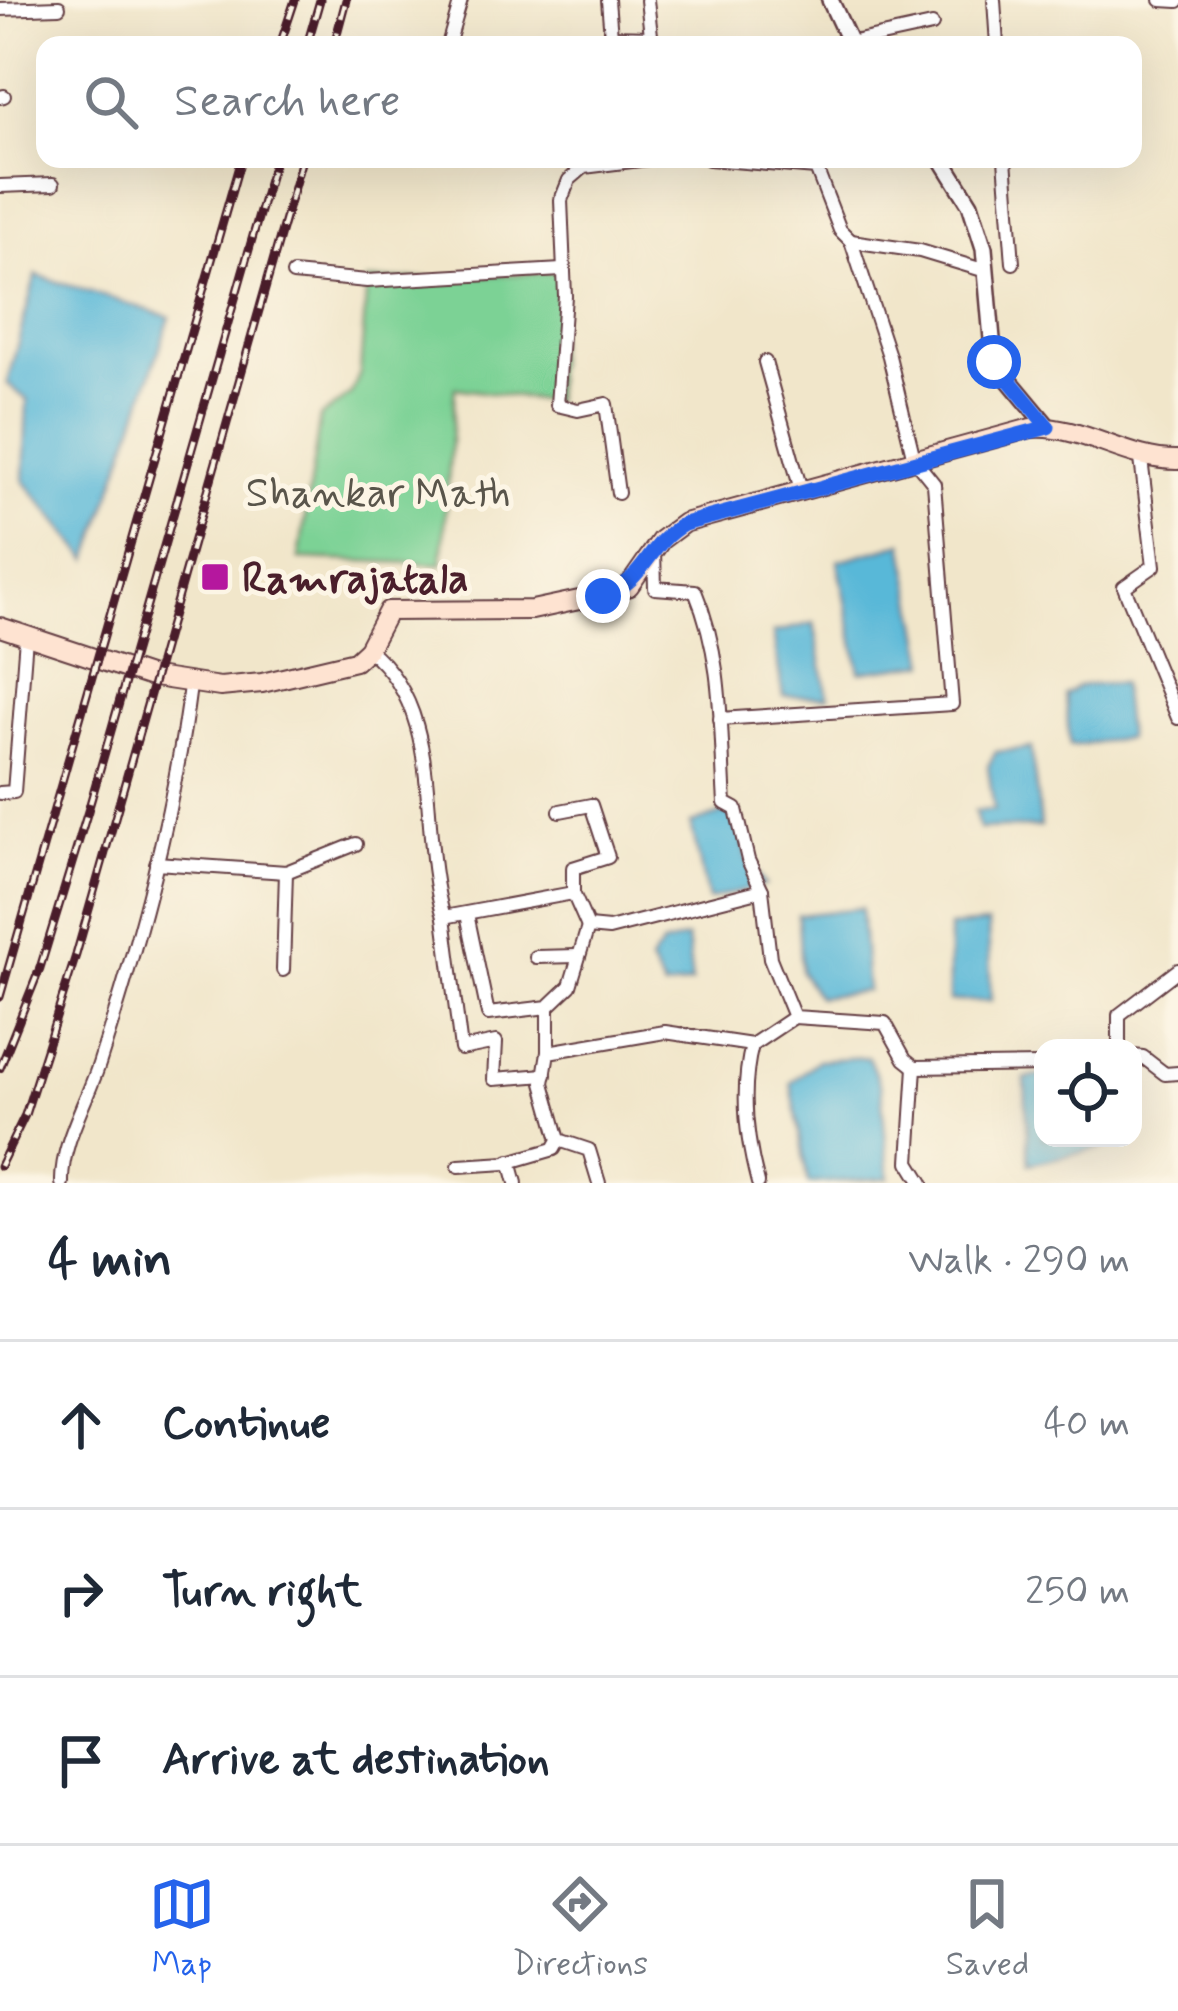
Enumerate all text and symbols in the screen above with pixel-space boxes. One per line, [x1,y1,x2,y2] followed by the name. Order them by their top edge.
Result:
[36,36,1142,168] search box
[78,69,144,135] icon: search
[174,73,401,132] text: Search here
[967,335,1021,389] route start
[245,467,511,522] park label: Shankar Math
[242,553,468,608] place label: Ramrajatala
[199,561,231,593] marker: Ramrajatala
[576,569,630,623] route end
[1034,1039,1142,1147] map controls
[1034,1039,1142,1147] button: locate
[48,1228,172,1294] text: 4 min
[908,1236,1130,1287] text: Walk · 290 m
[48,1392,114,1458] icon: ahead
[162,1395,330,1454] text: Continue
[1043,1399,1130,1450] text: 40 m
[48,1560,114,1626] icon: right
[162,1563,362,1622] text: Turn right
[1025,1567,1130,1618] text: 250 m
[48,1728,114,1794] icon: arrive
[162,1731,550,1790] text: Arrive at destination
[149,1871,215,1987] tab: Map
[512,1871,648,1987] tab: Directions
[946,1871,1029,1987] tab: Saved

